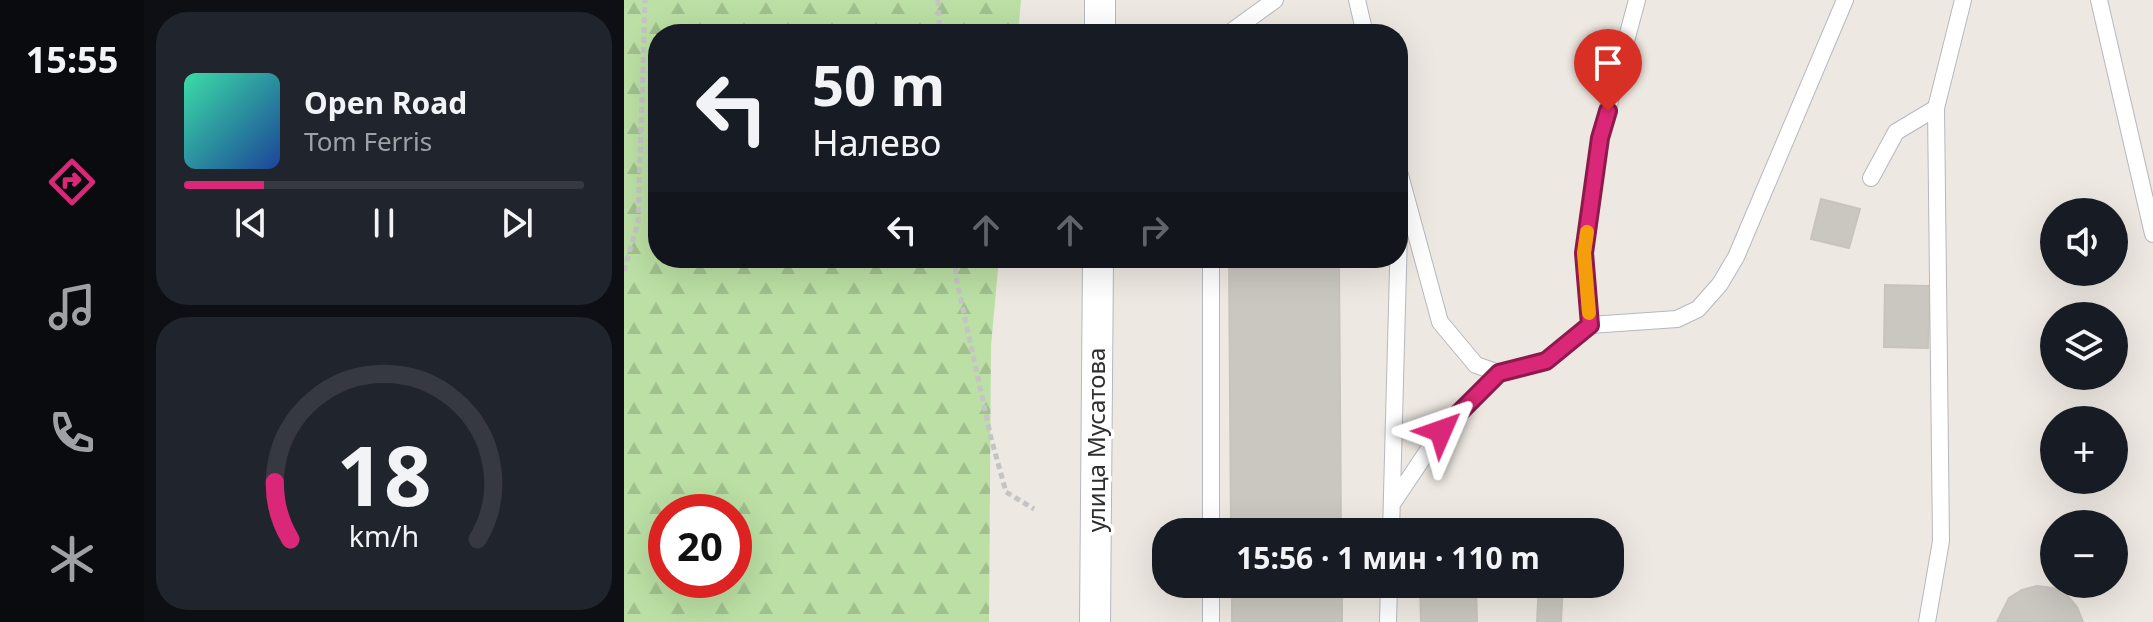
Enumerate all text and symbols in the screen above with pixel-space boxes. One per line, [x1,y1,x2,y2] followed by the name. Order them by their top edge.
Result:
[1574,29,1642,111] pin
[26,35,118,84] text: 15:55
[1586,41,1630,85] icon: arrive
[812,46,945,122] text: 50 m
[680,56,784,160] icon: left
[304,82,467,123] text: Open Road
[812,118,941,167] text: Налево
[304,123,432,159] text: Tom Ferris
[44,154,100,210] icon: directions
[2040,198,2128,598] map controls
[2040,198,2128,286] button: sound
[229,201,273,245] icon: previous
[362,201,406,245] icon: pause
[495,201,539,245] icon: next
[880,208,924,252] icon: left
[964,208,1008,252] icon: ahead
[1048,208,1092,252] icon: ahead
[1132,208,1176,252] icon: right
[44,279,100,335] icon: music
[2040,302,2128,390] button: layers
[1079,348,1112,532] street label: улица Мусатова
[1399,389,1483,473] position arrow
[44,405,100,461] icon: phone
[2040,406,2128,494] button: +
[336,416,432,529] text: 18
[648,494,752,598] speed limit sign: 20
[2040,510,2128,598] button: −
[349,516,419,555] text: km/h
[44,531,100,587] icon: climate
[1236,537,1540,578] text: 15:56 · 1 мин · 110 m

